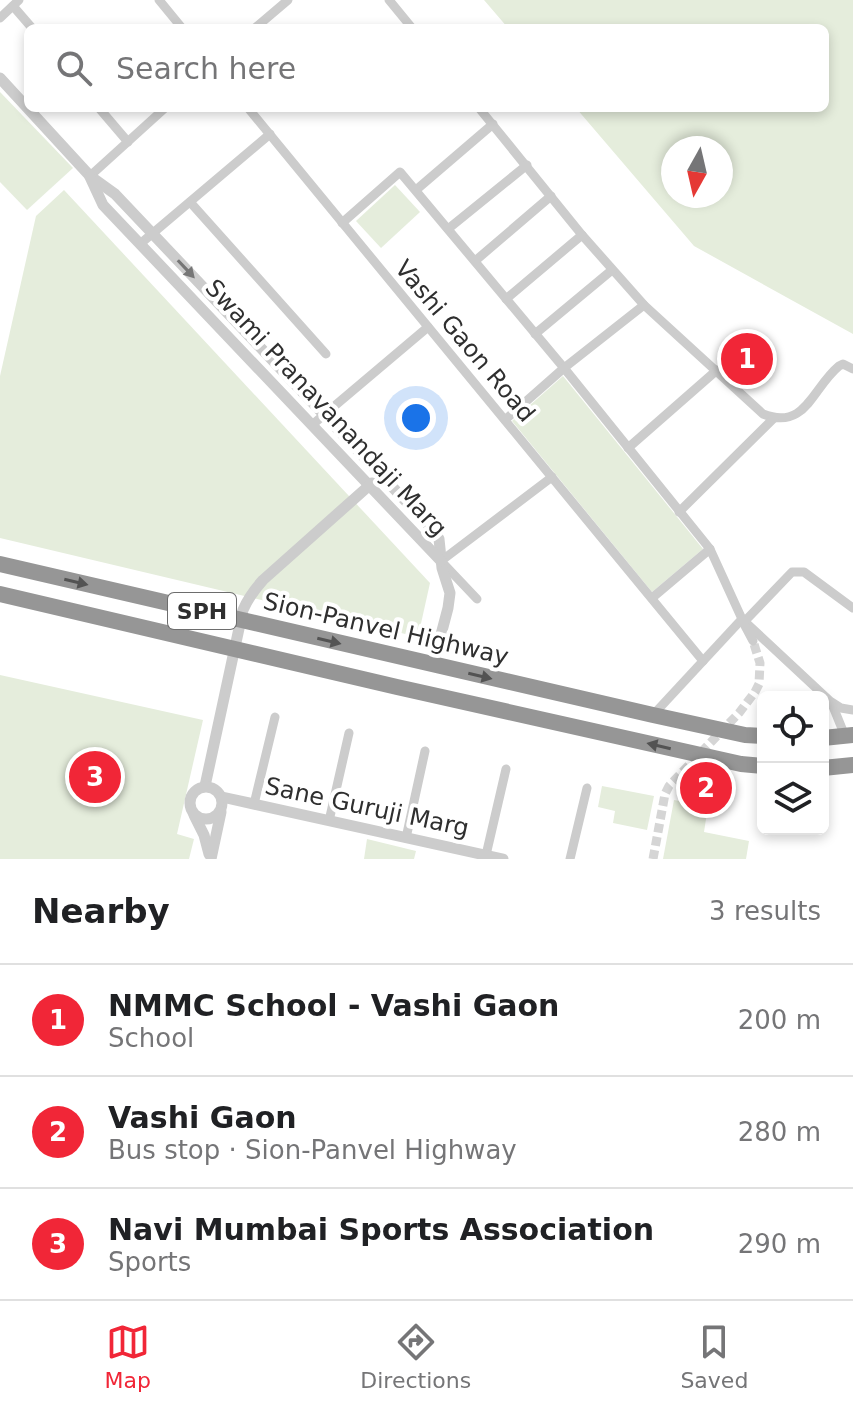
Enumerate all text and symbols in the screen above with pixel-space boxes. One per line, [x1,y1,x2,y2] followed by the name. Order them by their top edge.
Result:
[24,24,829,112] search box
[52,46,96,90] icon: search
[116,51,296,86] text: Search here
[661,136,733,208] north arrow
[389,255,541,427] street label: Vashi Gaon Road
[177,259,195,278] one-way arrow
[200,274,452,542] street label: Swami Pranavanandaji Marg
[721,329,773,389] pin: 1
[396,398,436,438] your location
[64,576,89,589] one-way arrow
[261,587,511,671] street label: Sion-Panvel Highway
[168,593,236,629] road number: SPH
[317,635,342,648] one-way arrow
[468,670,493,683] one-way arrow
[757,691,829,835] map controls
[757,691,829,763] button: locate
[646,739,671,752] one-way arrow
[69,747,121,807] pin: 3
[680,758,732,818] pin: 2
[757,763,829,835] button: layers
[263,772,471,842] street label: Sane Guruji Marg
[32,891,170,931] text: Nearby
[709,896,821,926] text: 3 results
[108,988,559,1023] text: NMMC School - Vashi Gaon
[49,1005,67,1035] text: 1
[738,1005,821,1035] text: 200 m
[108,1023,194,1053] text: School
[108,1100,297,1135] text: Vashi Gaon
[49,1117,67,1147] text: 2
[738,1117,821,1147] text: 280 m
[108,1135,517,1165] text: Bus stop · Sion-Panvel Highway
[108,1212,654,1247] text: Navi Mumbai Sports Association
[49,1229,67,1259] text: 3
[738,1229,821,1259] text: 290 m
[108,1247,191,1277] text: Sports
[105,1320,151,1393] tab: Map
[360,1320,471,1393] tab: Directions
[680,1320,748,1393] tab: Saved

